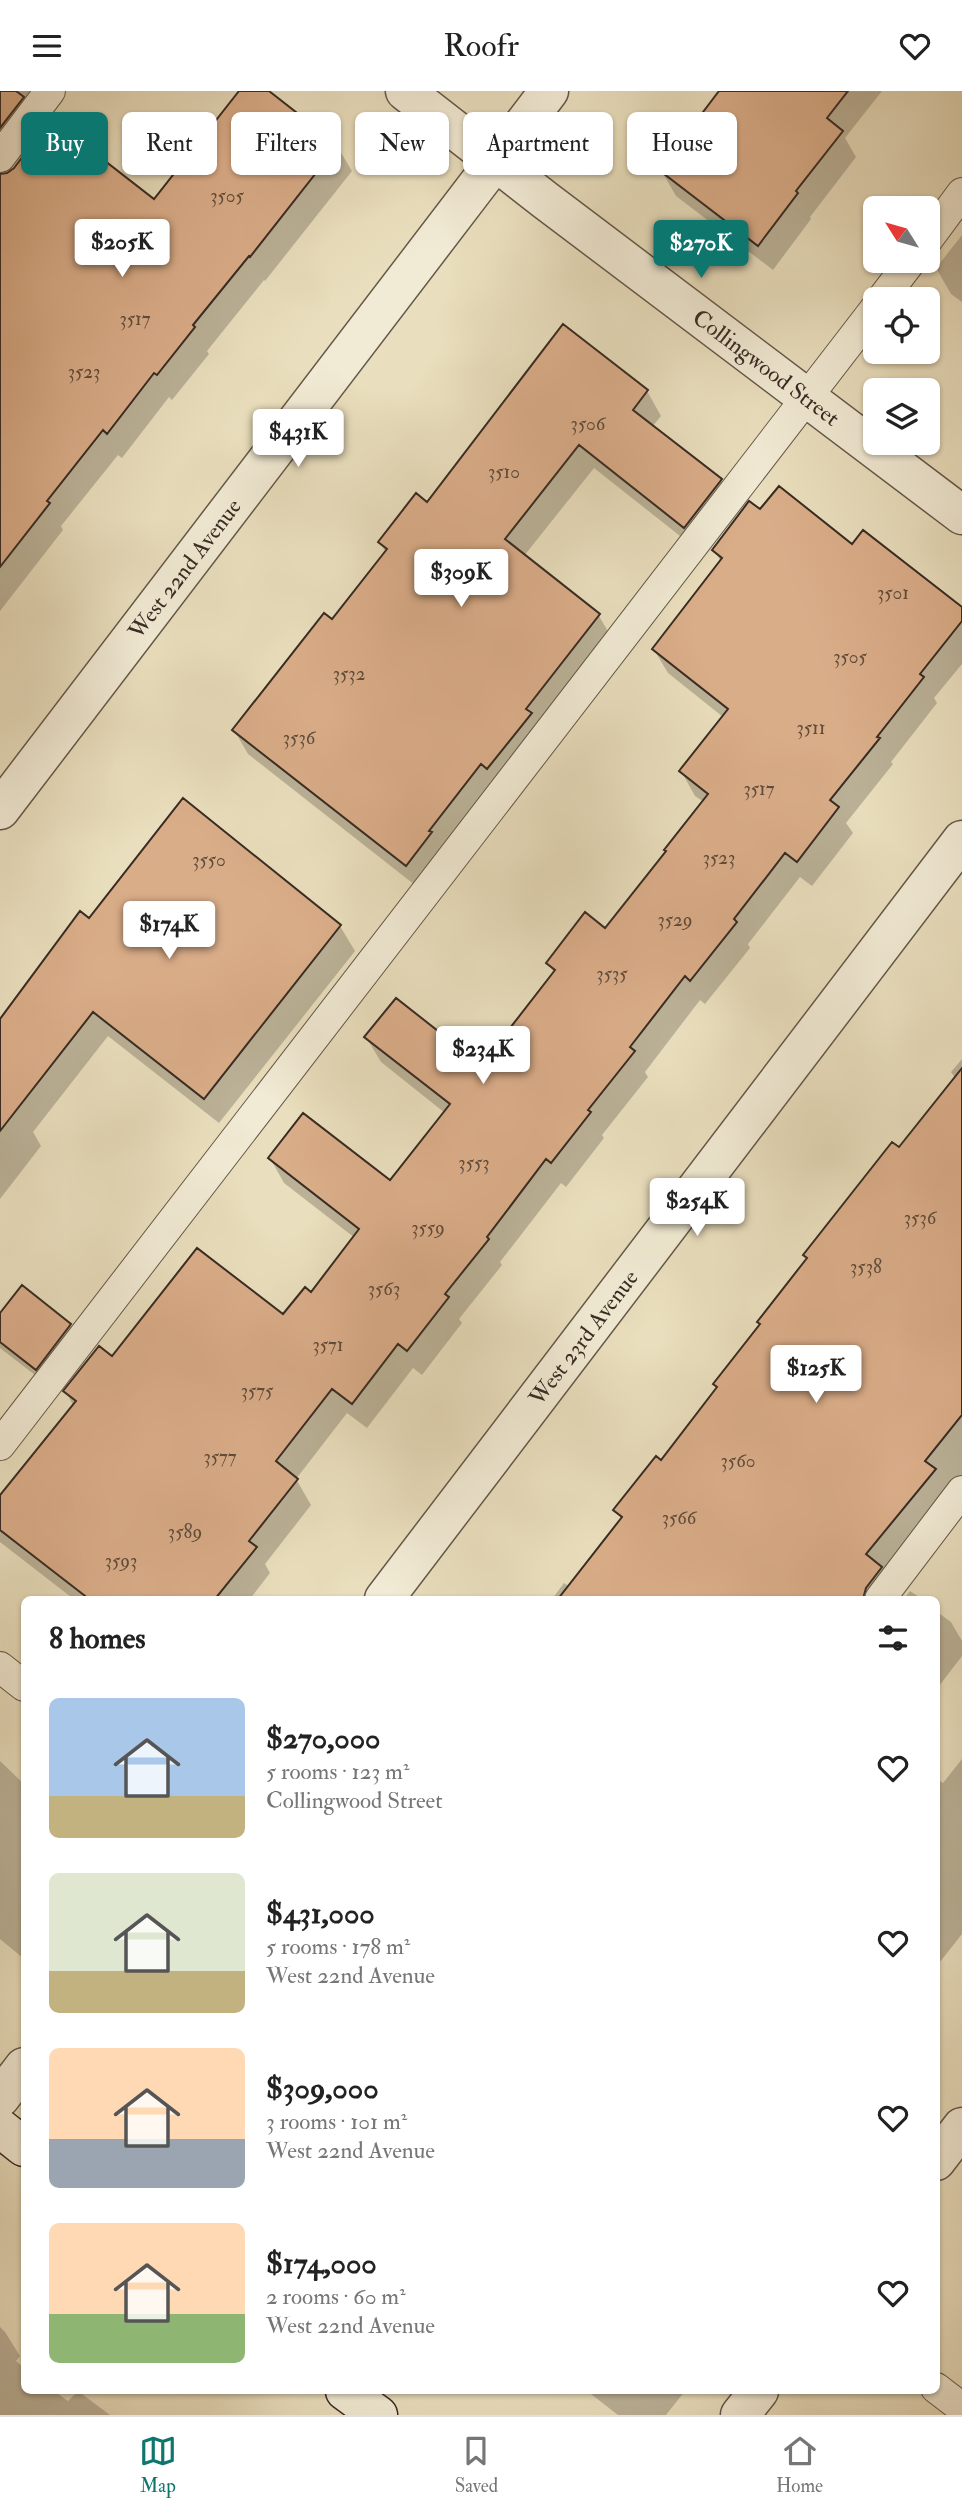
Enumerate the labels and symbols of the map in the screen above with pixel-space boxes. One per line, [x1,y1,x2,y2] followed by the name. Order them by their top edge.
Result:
[210,184,244,208] house number: 3505
[863,196,940,273] north arrow
[73,219,171,279] pin: $205K
[652,221,750,280] pin: $270K
[687,302,846,432] street label: Collingwood Street
[119,307,151,331] house number: 3517
[68,360,100,384] house number: 3523
[249,409,347,469] pin: $431K
[571,412,607,436] house number: 3506
[488,460,520,484] house number: 3510
[121,492,248,645] street label: West 22nd Avenue
[412,549,510,609] pin: $309K
[877,581,909,605] house number: 3501
[833,645,867,669] house number: 3505
[333,662,365,686] house number: 3532
[796,716,826,740] house number: 3511
[283,726,317,750] house number: 3536
[743,777,775,801] house number: 3517
[703,846,735,870] house number: 3523
[192,848,226,872] house number: 3550
[120,901,218,961] pin: $174K
[658,908,692,932] house number: 3529
[596,962,628,986] house number: 3535
[434,1027,532,1086] pin: $234K
[458,1151,490,1175] house number: 3553
[648,1179,746,1238] pin: $254K
[904,1206,938,1230] house number: 3536
[411,1216,445,1240] house number: 3559
[850,1255,882,1279] house number: 3538
[522,1263,644,1412] street label: West 23rd Avenue
[368,1277,400,1301] house number: 3563
[312,1333,344,1357] house number: 3571
[767,1345,865,1405] pin: $125K
[241,1379,274,1403] house number: 3575
[203,1445,237,1469] house number: 3577
[721,1449,755,1473] house number: 3560
[662,1506,698,1530] house number: 3566
[168,1520,202,1544] house number: 3589
[105,1549,137,1573] house number: 3593

